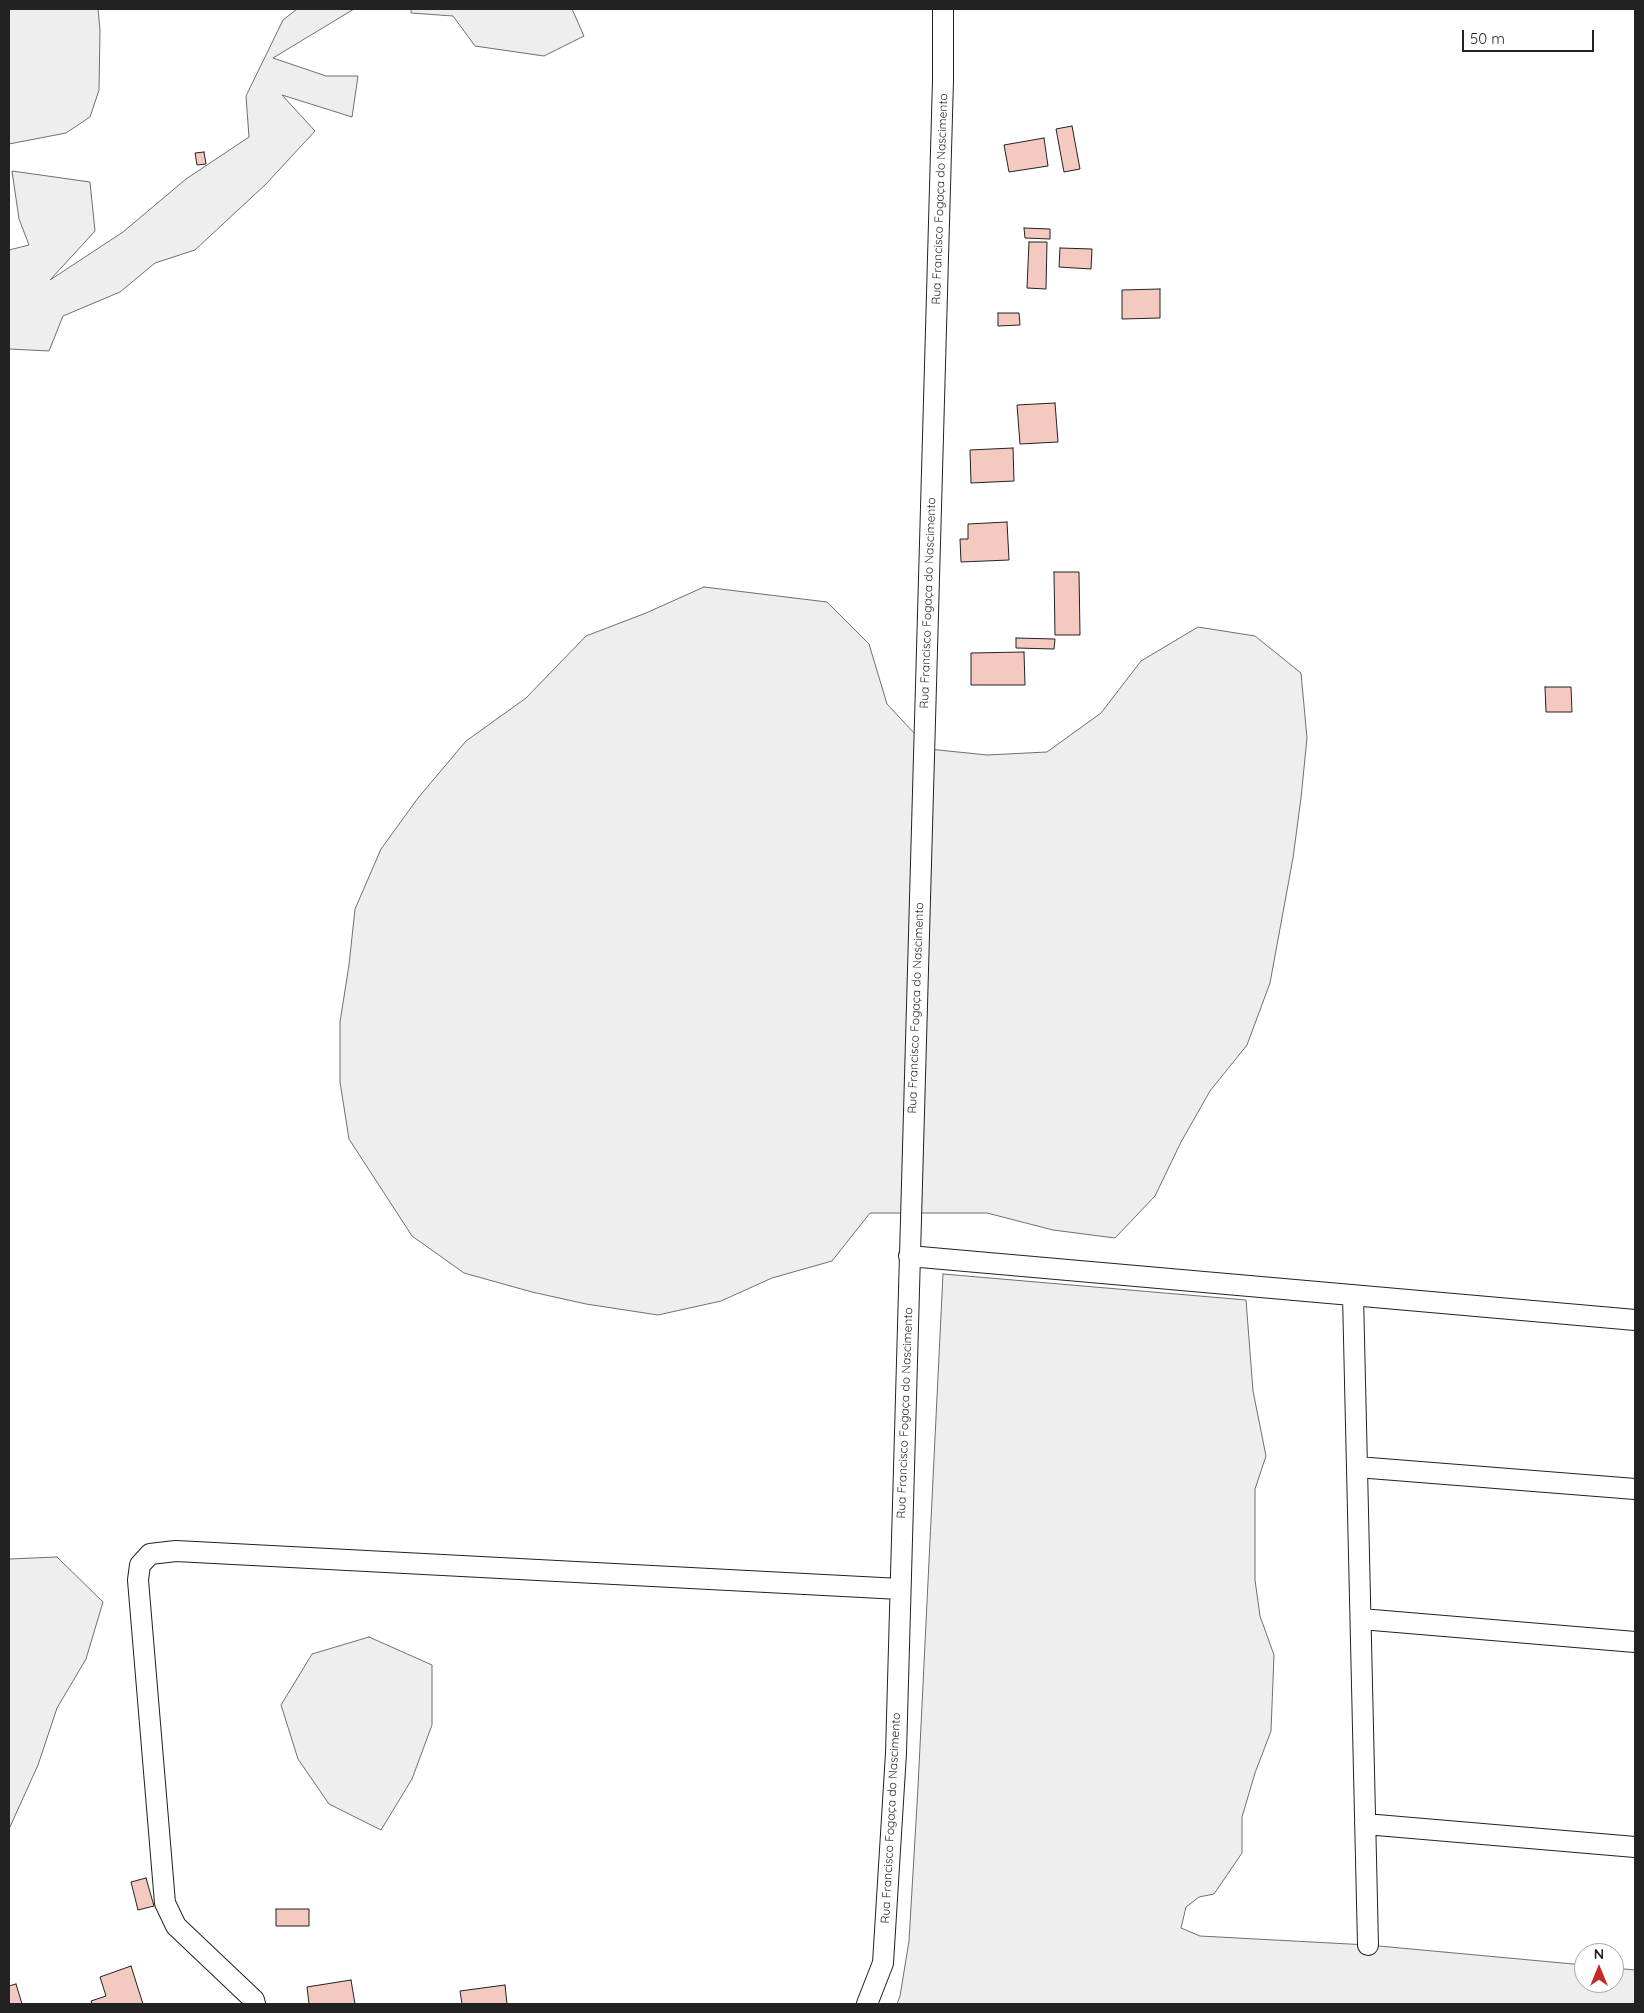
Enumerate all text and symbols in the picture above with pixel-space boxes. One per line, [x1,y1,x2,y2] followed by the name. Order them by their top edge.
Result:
[1464,20,1596,52] scale bar
[1470,29,1505,48] text: 50 m
[929,93,951,305] street label: Rua Francisco Fogaça do Nascimento
[917,497,939,709] street label: Rua Francisco Fogaça do Nascimento
[905,902,927,1114] street label: Rua Francisco Fogaça do Nascimento
[894,1307,916,1519] street label: Rua Francisco Fogaça do Nascimento
[878,1712,904,1924] street label: Rua Francisco Fogaça do Nascimento
[1574,1943,1624,1993] north arrow
[1594,1945,1604,1963] text: N

